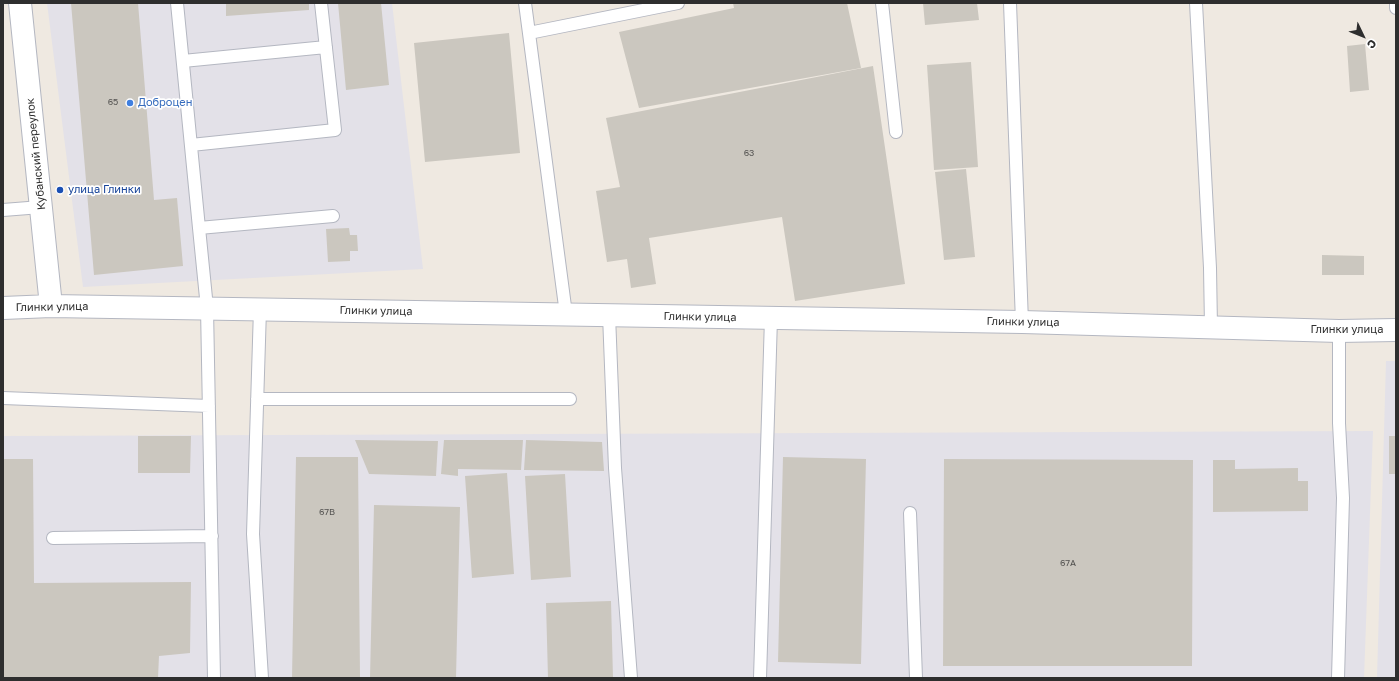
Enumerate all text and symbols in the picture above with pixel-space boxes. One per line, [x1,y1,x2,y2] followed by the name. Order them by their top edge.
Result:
[1343,16,1383,56] north arrow
[1365,37,1380,52] text: С
[138,96,192,110] place label: Доброцен
[24,97,48,211] street label: Кубанский переулок
[108,97,118,107] house number: 65
[125,98,135,108] marker: Доброцен
[744,148,754,158] house number: 63
[68,183,141,197] place label: улица Глинки
[55,185,65,195] marker: улица Глинки
[15,300,89,314] street label: Глинки улица
[339,304,413,318] street label: Глинки улица
[663,310,737,324] street label: Глинки улица
[986,315,1060,329] street label: Глинки улица
[1311,323,1383,337] street label: Глинки улица
[319,507,335,517] house number: 67В
[1060,558,1076,568] house number: 67А

